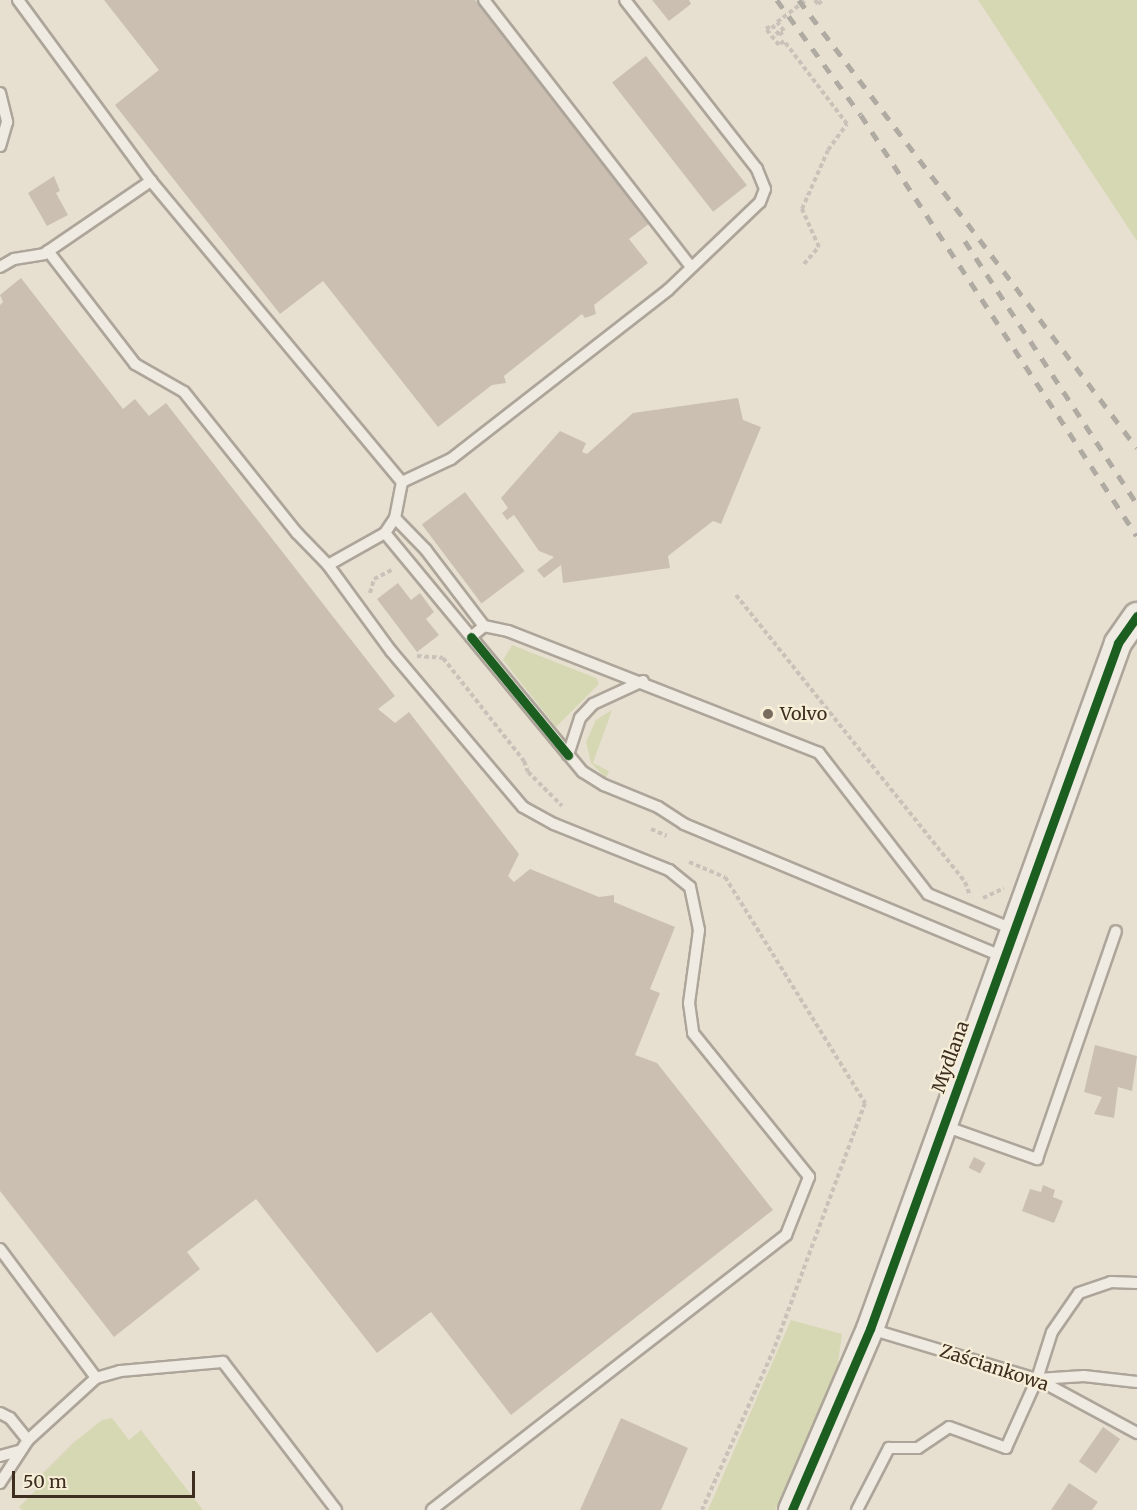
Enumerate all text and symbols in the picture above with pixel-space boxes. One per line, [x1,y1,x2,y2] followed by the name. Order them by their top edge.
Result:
[780,703,827,725] place label: Volvo
[761,707,775,721] marker: Volvo
[928,1018,974,1096] street label: Mydlana
[937,1340,1051,1396] street label: Zaściankowa
[15,1459,198,1497] scale bar
[23,1470,67,1493] text: 50 m

